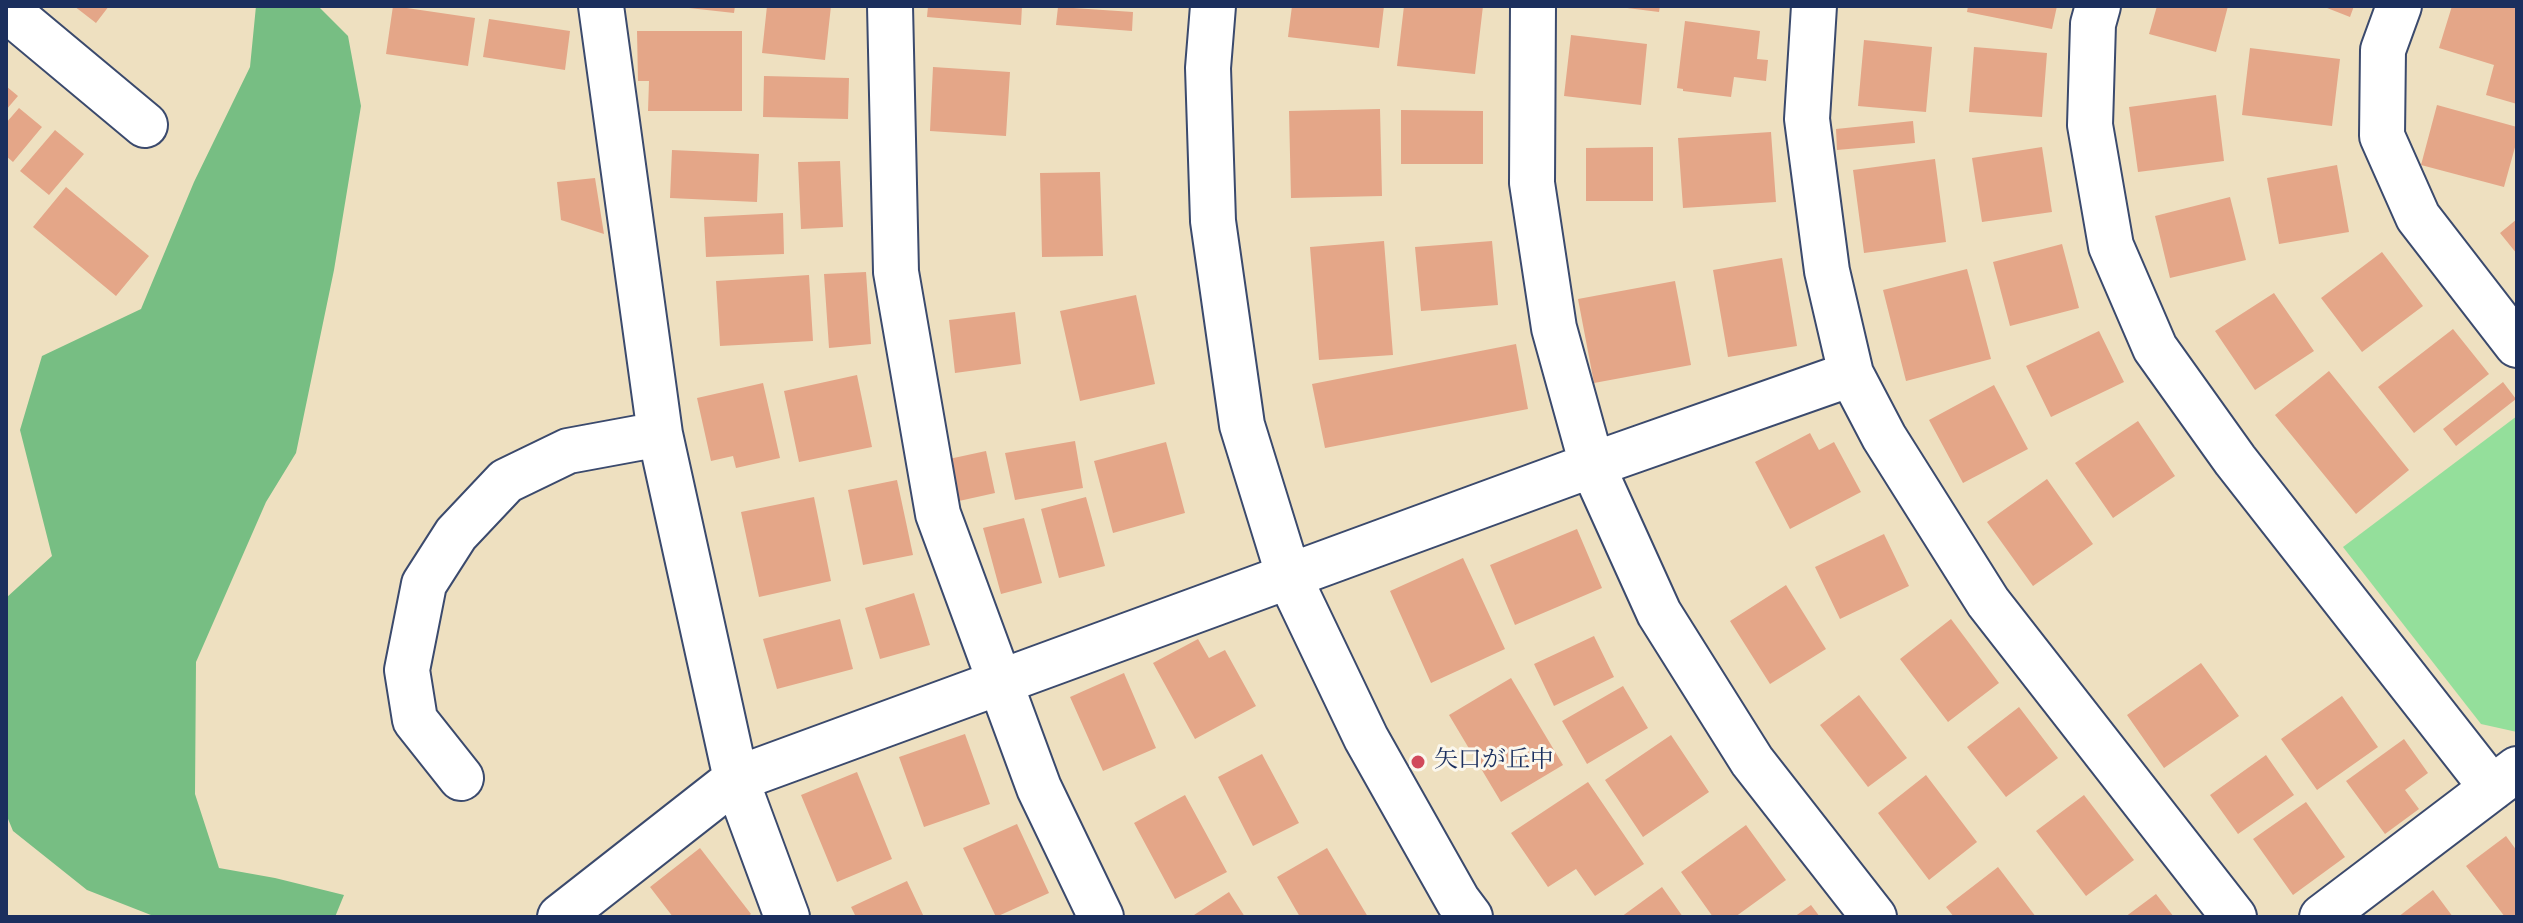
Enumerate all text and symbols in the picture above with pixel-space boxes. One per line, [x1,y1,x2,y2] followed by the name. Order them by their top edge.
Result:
[1434,748,1554,776] place label: 矢口が丘中
[1409,753,1427,771] marker: 矢口が丘中

